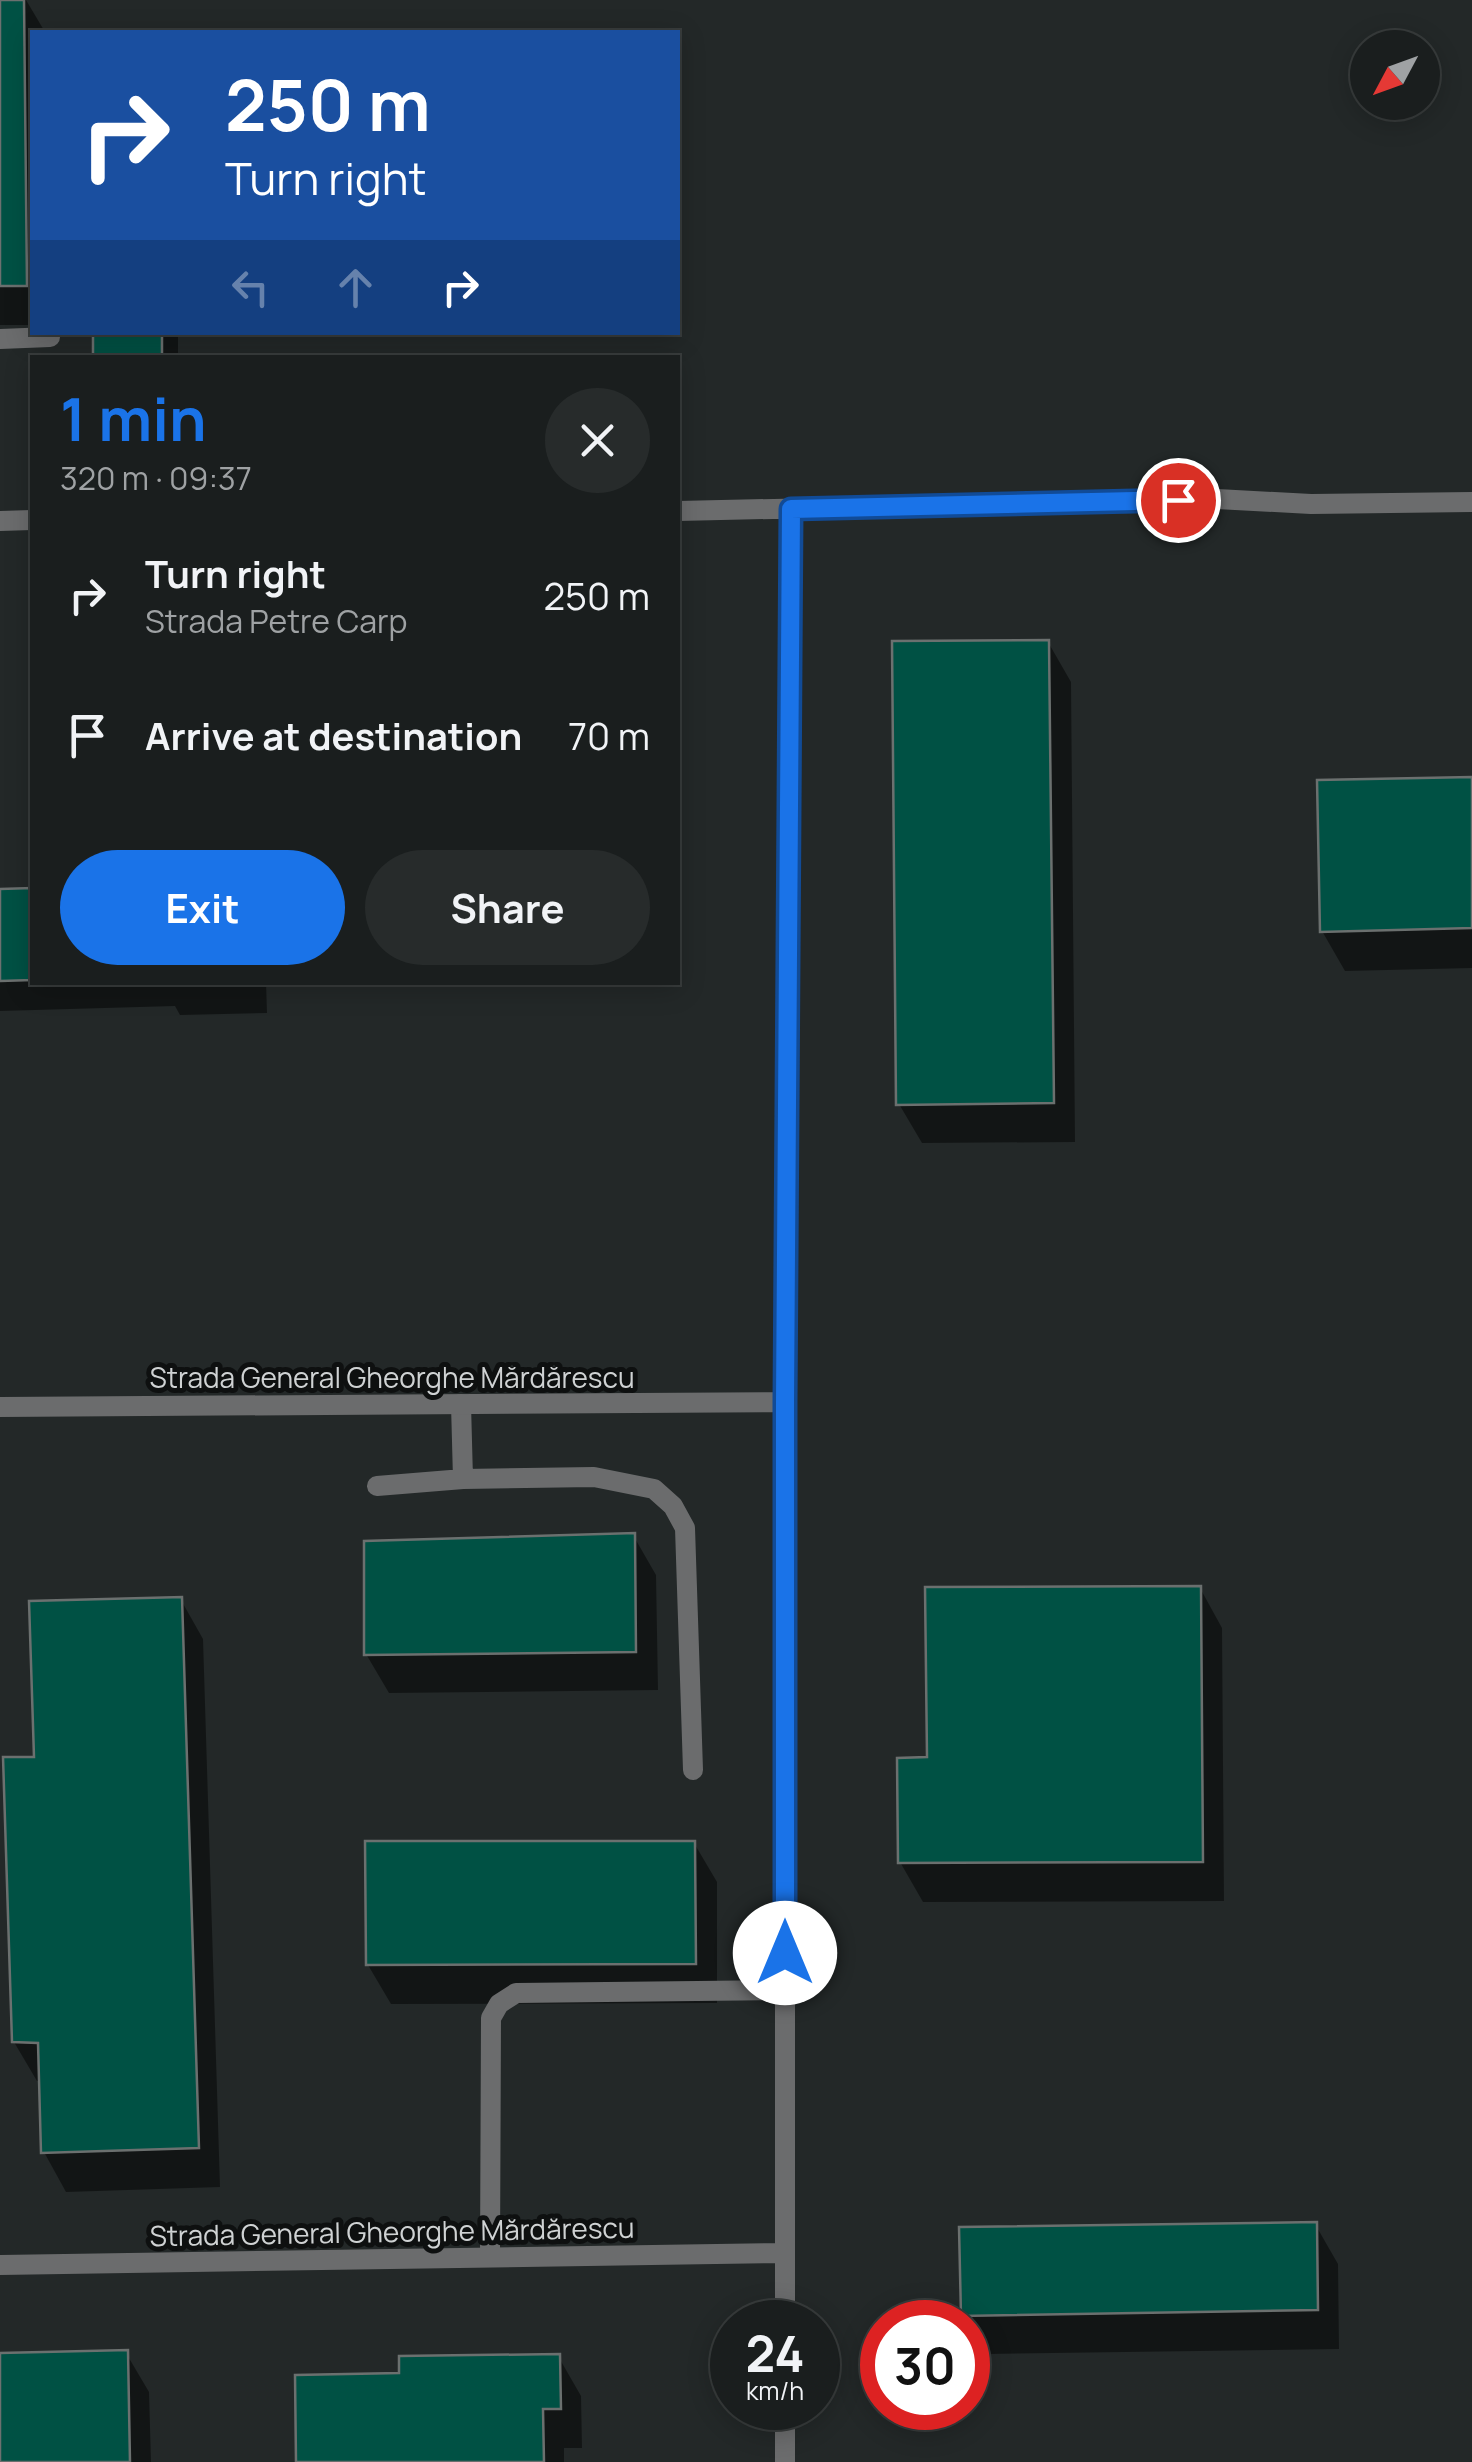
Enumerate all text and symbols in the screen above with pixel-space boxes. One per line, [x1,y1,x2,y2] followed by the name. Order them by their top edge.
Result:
[1350,30,1440,120] north arrow
[1350,30,1440,120] map controls
[225,56,431,152] text: 250 m
[60,70,190,200] icon: right
[225,147,426,209] text: Turn right
[223,260,278,315] icon: left
[328,260,383,315] icon: ahead
[433,260,488,315] icon: right
[60,377,207,459] text: 1 min
[545,388,650,493] button: close
[60,456,252,500] text: 320 m · 09:37
[1136,458,1221,543] pin
[1151,473,1206,528] icon: arrive
[145,547,326,599] text: Turn right
[60,568,115,623] icon: right
[543,569,650,621] text: 250 m
[145,599,408,643] text: Strada Petre Carp
[60,708,115,763] icon: arrive
[145,709,522,761] text: Arrive at destination
[568,709,650,761] text: 70 m
[60,850,345,965] button: Exit
[365,850,650,965] button: Share
[149,1358,635,1396] street label: Strada General Gheorghe Mărdărescu
[733,1901,837,2005] position arrow
[149,2208,635,2254] street label: Strada General Gheorghe Mărdărescu
[860,2300,990,2430] speed limit sign: 30
[745,2319,805,2387] text: 24
[746,2373,804,2408] text: km/h

